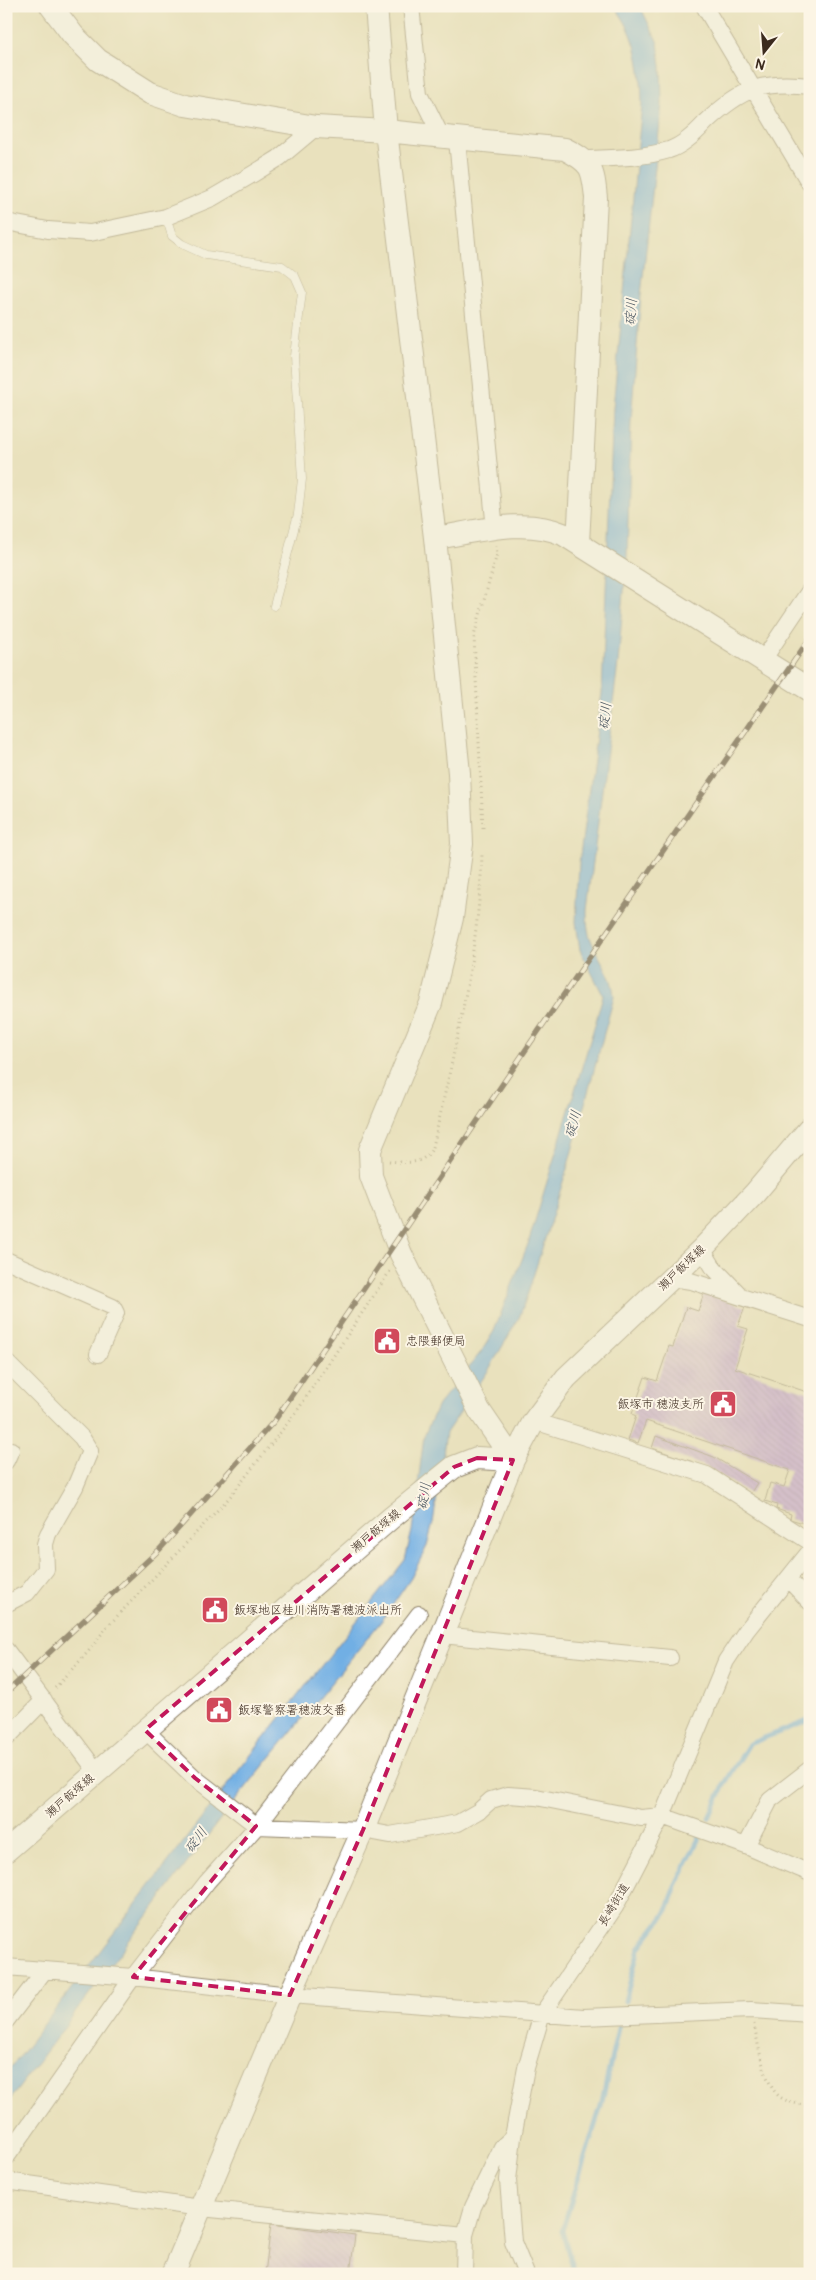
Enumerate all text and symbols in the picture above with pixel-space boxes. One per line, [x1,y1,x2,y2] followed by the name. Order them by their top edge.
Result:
[738,28,788,78] north arrow
[753,54,767,73] text: N
[622,297,640,327] water label: 碇川
[595,701,615,731] water label: 碇川
[561,1108,585,1140] water label: 碇川
[655,1242,709,1294] street label: 瀬戸飯塚線
[372,1326,402,1356] public building icon: 忠隈郵便局
[406,1334,466,1349] place label: 忠隈郵便局
[708,1389,738,1419] public building icon: 飯塚市 穂波支所
[617,1397,704,1412] place label: 飯塚市 穂波支所
[414,1481,434,1511] water label: 碇川
[348,1506,404,1556] street label: 瀬戸飯塚線
[200,1595,230,1625] public building icon: 飯塚地区桂川消防署穂波派出所
[234,1603,402,1618] place label: 飯塚地区桂川消防署穂波派出所
[204,1695,234,1725] public building icon: 飯塚警察署穂波交番
[238,1703,346,1718] place label: 飯塚警察署穂波交番
[42,1771,98,1821] street label: 瀬戸飯塚線
[181,1824,211,1856] water label: 碇川
[595,1881,633,1929] street label: 長崎街道

